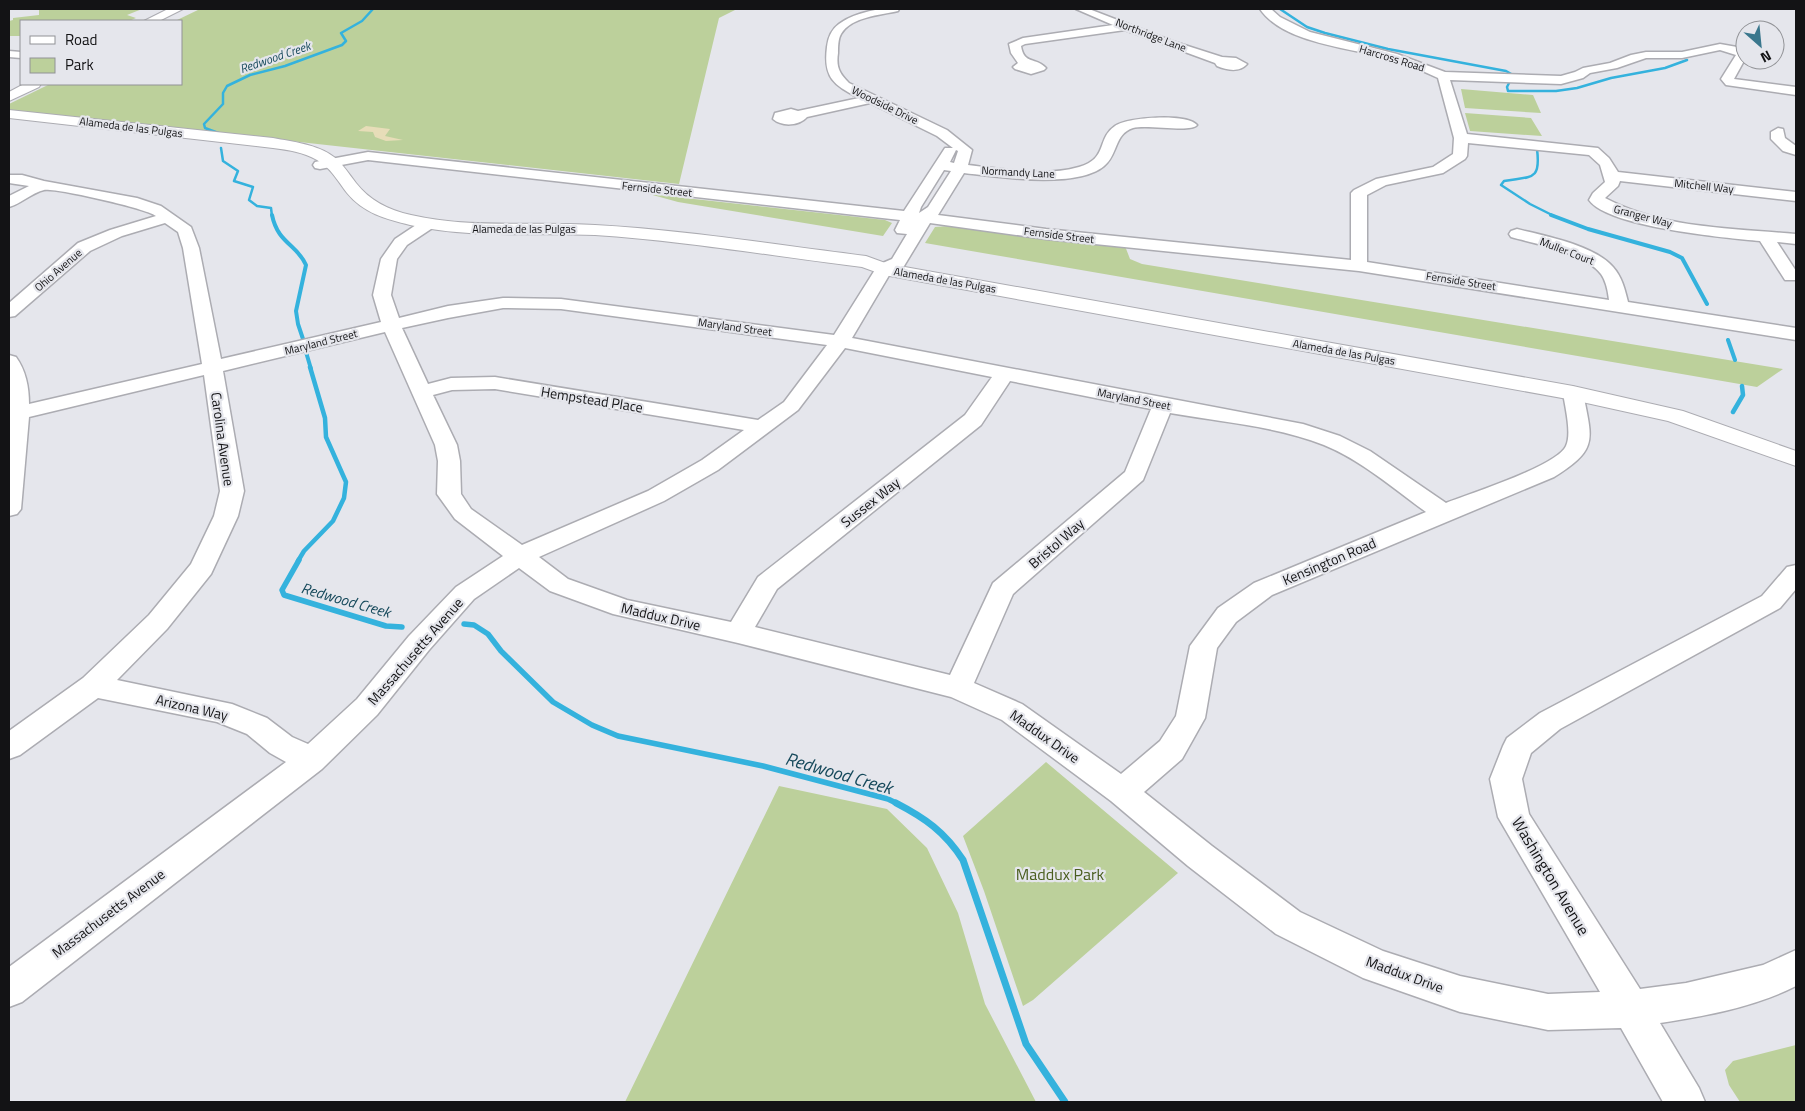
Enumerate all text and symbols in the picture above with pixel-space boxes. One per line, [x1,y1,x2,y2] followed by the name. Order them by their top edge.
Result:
[1113,14,1189,56] street label: Northridge Lane
[20,20,182,85] legend
[1735,20,1785,70] north arrow
[65,28,97,51] text: Road
[237,36,314,78] water label: Redwood Creek
[1357,40,1427,76] street label: Harcross Road
[1757,45,1775,69] text: N
[65,53,94,76] text: Park
[849,82,921,128] street label: Woodside Drive
[79,113,183,141] street label: Alameda de las Pulgas
[981,162,1056,182] street label: Normandy Lane
[1674,175,1735,197] street label: Mitchell Way
[621,177,693,201] street label: Fernside Street
[1612,201,1675,232] street label: Granger Way
[472,221,576,237] street label: Alameda de las Pulgas
[1023,223,1095,247] street label: Fernside Street
[1537,233,1597,269] street label: Muller Court
[31,245,86,295] street label: Ohio Avenue
[893,263,997,297] street label: Alameda de las Pulgas
[1425,268,1497,294] street label: Fernside Street
[697,314,773,340] street label: Maryland Street
[283,325,359,359] street label: Maryland Street
[1292,335,1396,369] street label: Alameda de las Pulgas
[539,381,645,417] street label: Hempstead Place
[1096,384,1172,414] street label: Maryland Street
[206,391,240,487] street label: Carolina Avenue
[836,472,904,532] street label: Sussex Way
[1024,513,1089,573] street label: Bristol Way
[1279,532,1379,590] street label: Kensington Road
[299,576,396,624] water label: Redwood Creek
[362,593,468,709] street label: Massachusetts Avenue
[619,597,703,635] street label: Maddux Drive
[154,689,230,726] street label: Arizona Way
[1006,704,1084,768] street label: Maddux Drive
[782,745,898,802] water label: Redwood Creek
[1506,812,1596,940] street label: Washington Avenue
[1016,862,1104,886] park label: Maddux Park
[47,864,169,962] street label: Massachusetts Avenue
[1363,950,1447,998] street label: Maddux Drive

